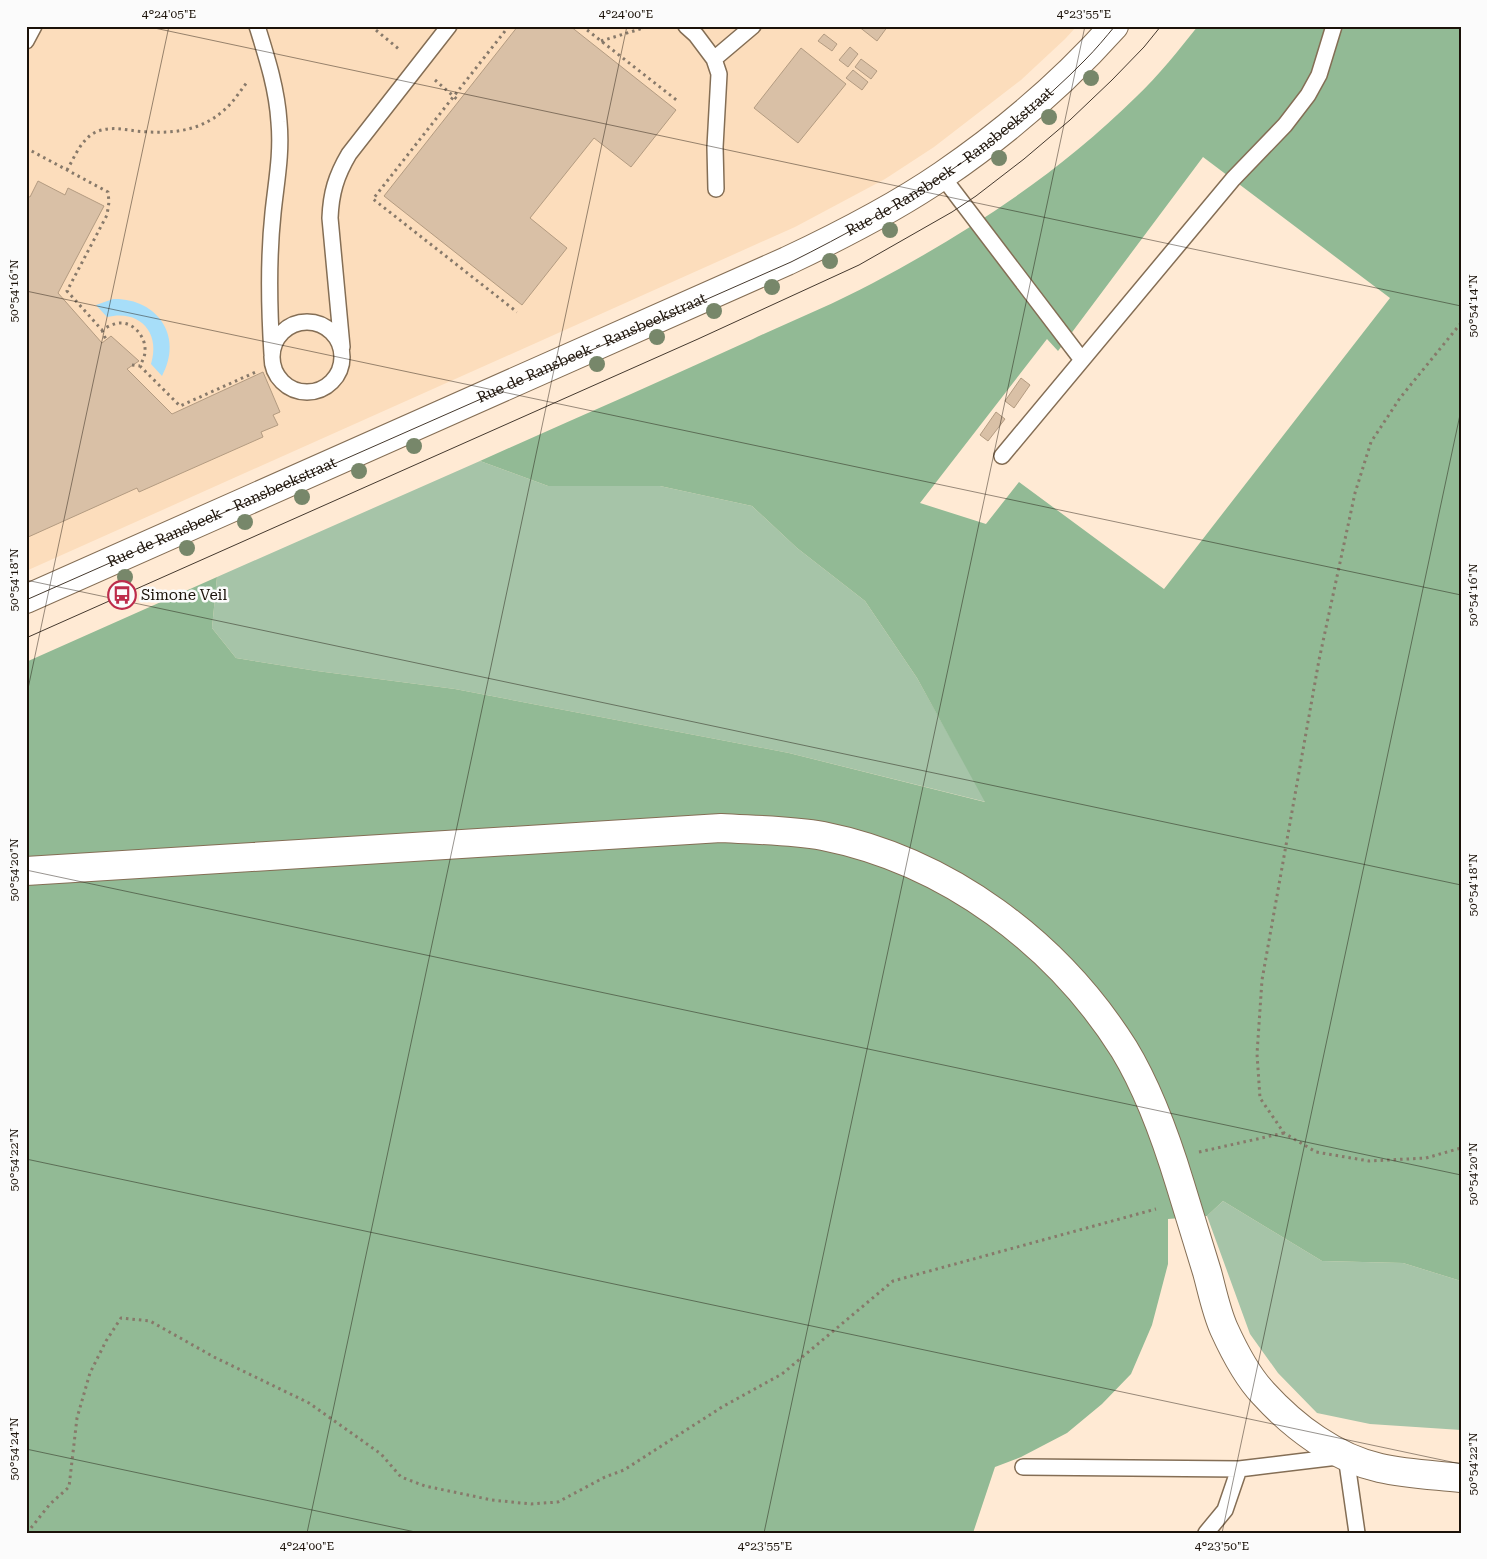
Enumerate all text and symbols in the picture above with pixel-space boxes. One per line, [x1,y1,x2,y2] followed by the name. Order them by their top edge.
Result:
[142,7,196,21] text: 4°24'05"E
[599,7,653,21] text: 4°24'00"E
[1057,7,1111,21] text: 4°23'55"E
[843,83,1057,240] street label: Rue de Ransbeek - Ransbeekstraat
[7,259,21,323] text: 50°54'16"N
[1466,274,1480,338] text: 50°54'14"N
[474,289,710,407] street label: Rue de Ransbeek - Ransbeekstraat
[104,453,340,571] street label: Rue de Ransbeek - Ransbeekstraat
[7,548,21,612] text: 50°54'18"N
[1466,563,1480,627] text: 50°54'16"N
[107,580,137,610] bus stop icon: Simone Veil
[141,586,227,604] place label: Simone Veil
[7,838,21,902] text: 50°54'20"N
[1466,853,1480,917] text: 50°54'18"N
[7,1128,21,1192] text: 50°54'22"N
[1466,1142,1480,1206] text: 50°54'20"N
[7,1417,21,1481] text: 50°54'24"N
[1466,1432,1480,1496] text: 50°54'22"N
[280,1539,334,1553] text: 4°24'00"E
[738,1539,792,1553] text: 4°23'55"E
[1195,1539,1249,1553] text: 4°23'50"E

